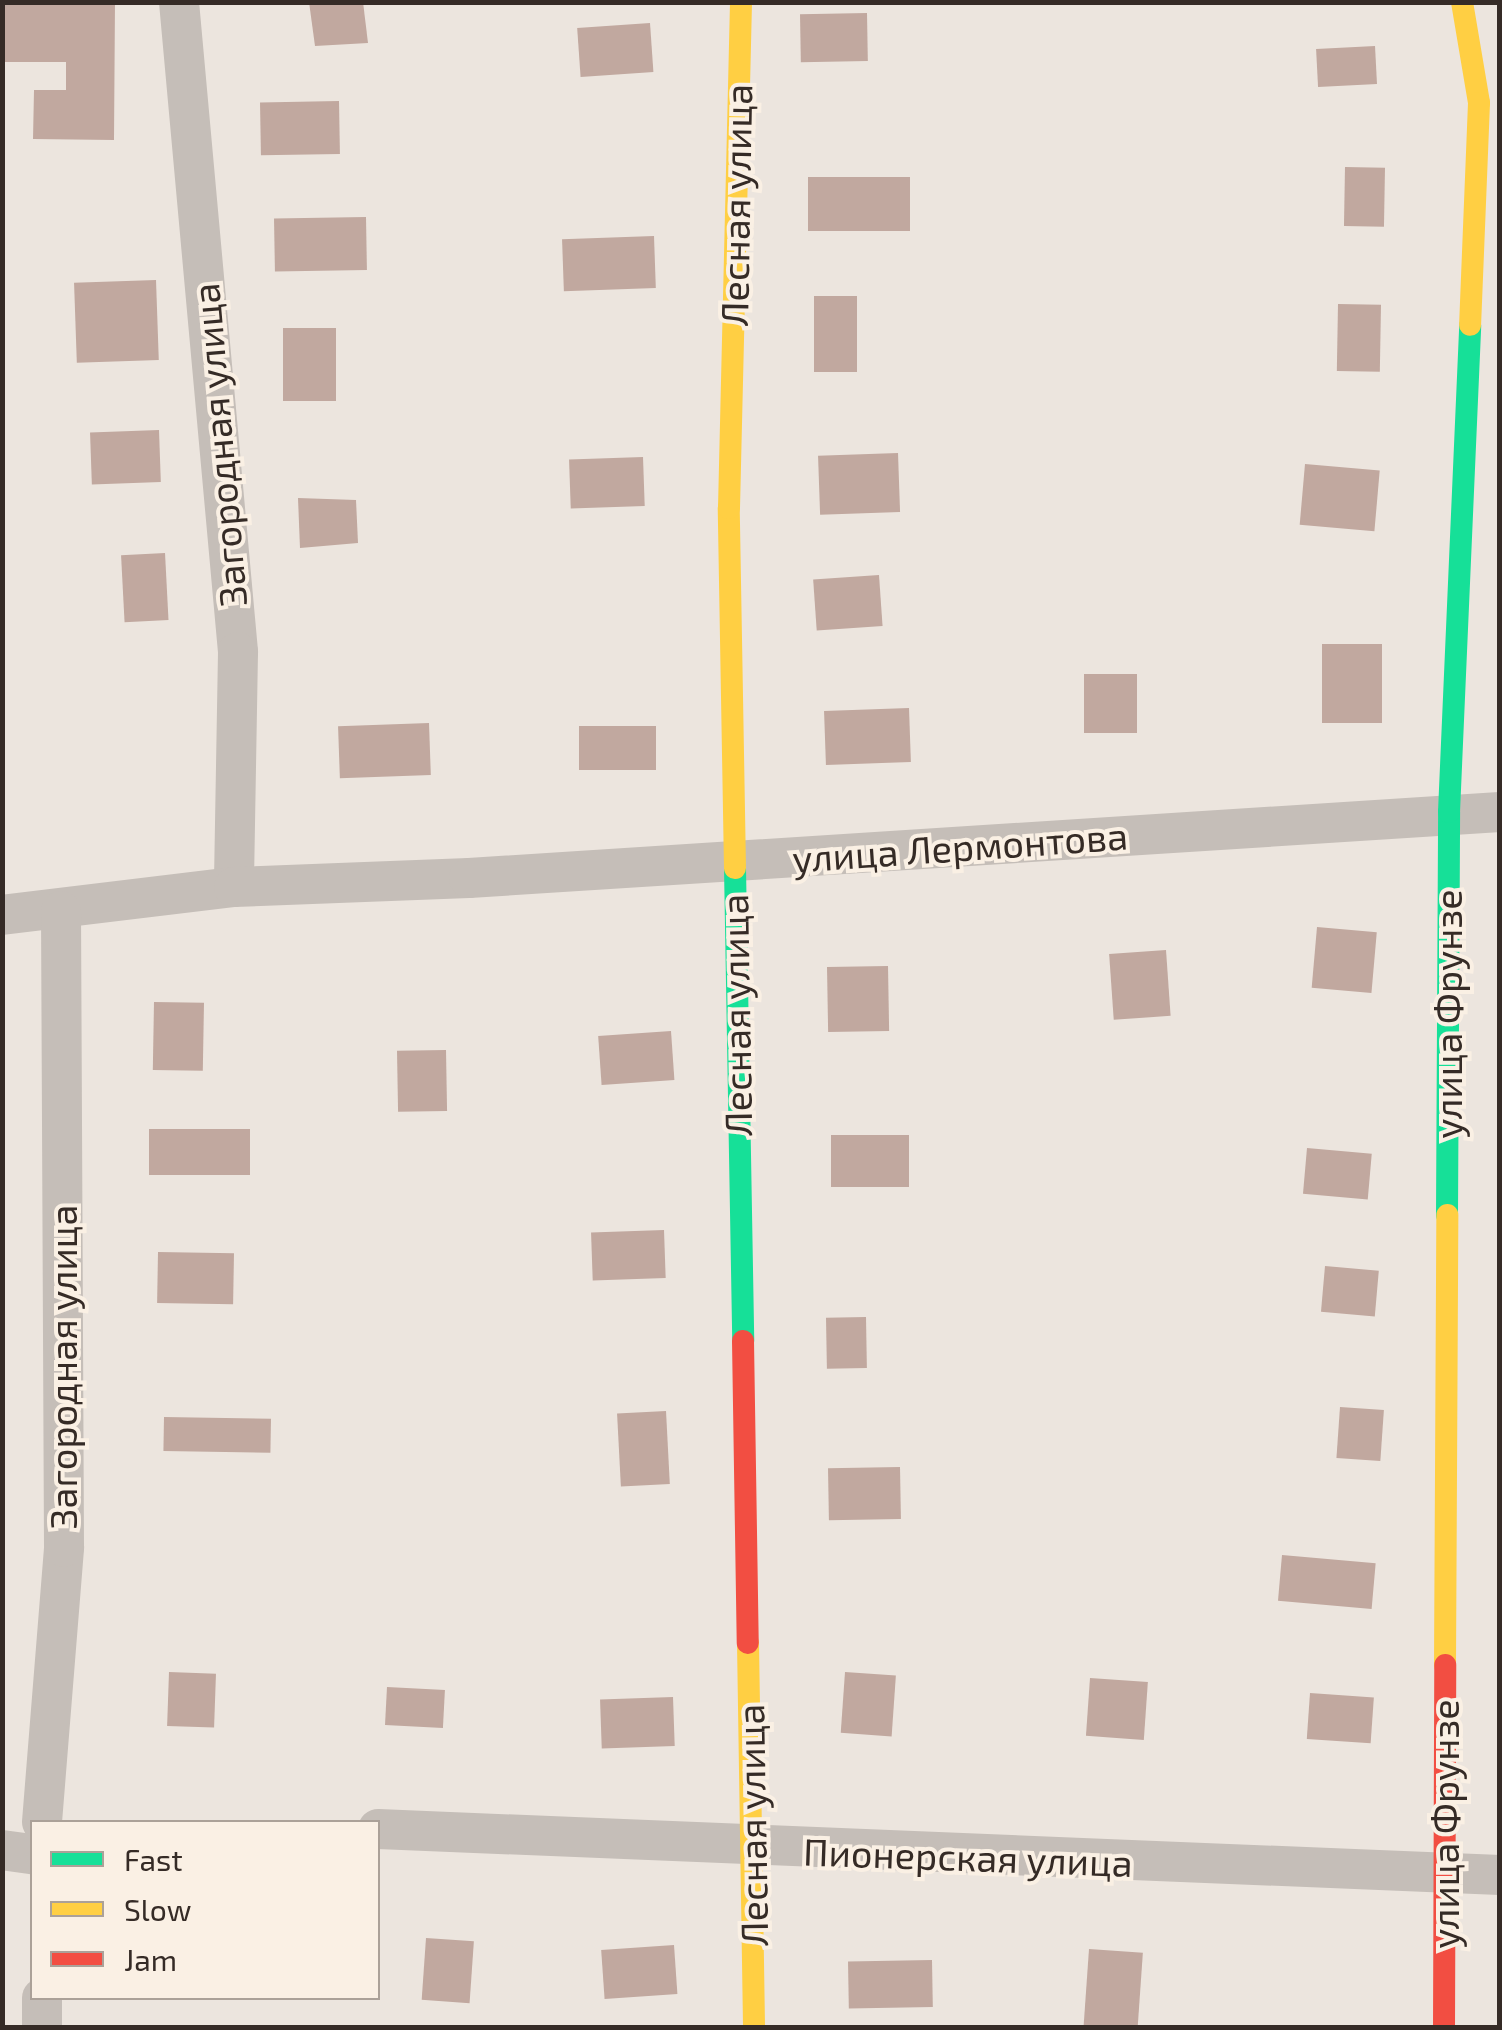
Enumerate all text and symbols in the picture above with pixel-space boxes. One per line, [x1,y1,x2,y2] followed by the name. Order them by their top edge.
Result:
[711,83,761,327] street label: Лесная улица
[182,281,256,609] street label: Загородная улица
[791,813,1129,881] street label: улица Лермонтова
[1425,889,1471,1139] street label: улица Фрунзе
[711,893,761,1137] street label: Лесная улица
[40,1205,86,1529] street label: Загородная улица
[1422,1699,1468,1949] street label: улица Фрунзе
[727,1703,777,1947] street label: Лесная улица
[30,1820,380,2000] legend
[803,1828,1133,1886] street label: Пионерская улица
[124,1841,183,1877] text: Fast
[124,1891,191,1927] text: Slow
[124,1941,177,1977] text: Jam

